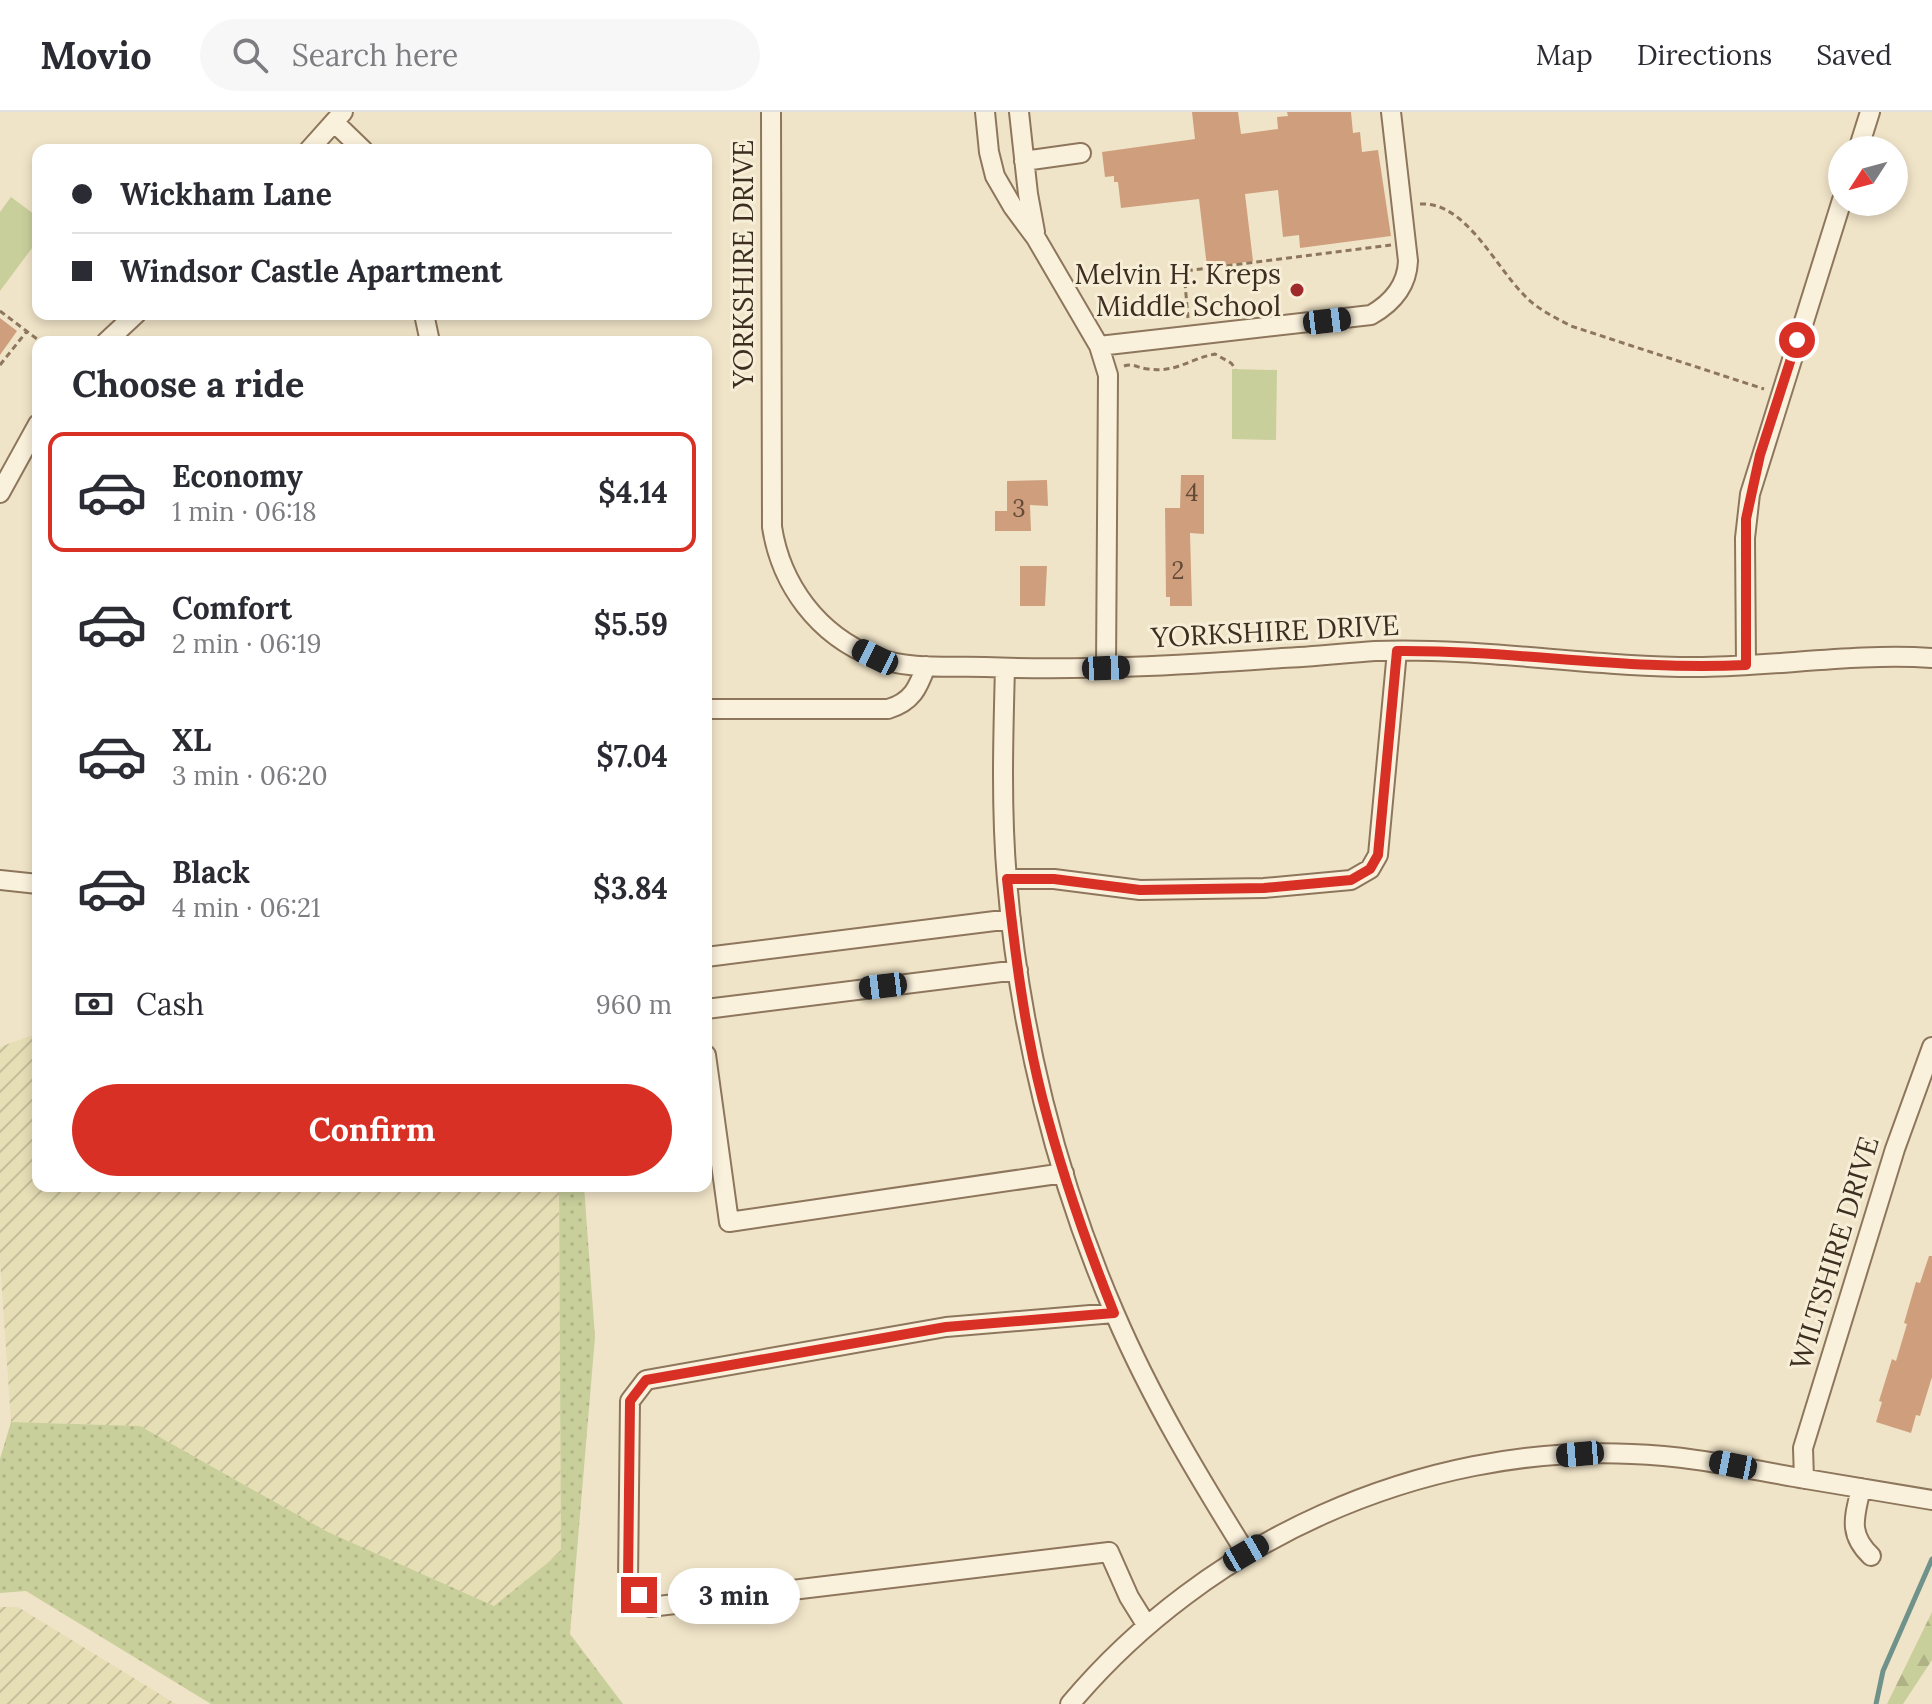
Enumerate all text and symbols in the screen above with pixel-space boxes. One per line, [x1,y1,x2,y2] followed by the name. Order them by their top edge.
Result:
[200,19,760,91] search box
[40,31,152,79] text: Movio
[228,33,272,77] icon: search
[292,36,458,74] text: Search here
[1536,37,1593,73] text: Map
[1637,37,1772,73] text: Directions
[1816,37,1892,73] text: Saved
[1828,136,1908,216] north arrow
[1828,136,1908,216] map controls
[725,140,761,389] street label: YORKSHIRE DRIVE
[120,175,332,213] text: Wickham Lane
[120,252,502,290] text: Windsor Castle Apartment
[1074,256,1281,324] place label: Melvin H. Kreps Middle School
[1288,281,1306,299] marker: Melvin H. Kreps Middle School
[1302,306,1352,336] car
[1779,322,1815,358] route start
[72,361,304,407] text: Choose a ride
[76,456,148,528] icon: car
[172,457,303,495] text: Economy
[598,473,668,511] text: $4.14
[1185,477,1199,508] house number: 4
[1012,493,1026,524] house number: 3
[172,495,317,528] text: 1 min · 06:18
[1172,555,1184,586] house number: 2
[76,588,148,660] icon: car
[172,589,292,627] text: Comfort
[594,605,668,643] text: $5.59
[1149,607,1400,656] street label: YORKSHIRE DRIVE
[172,627,321,660] text: 2 min · 06:19
[848,636,902,678] car
[1082,655,1130,681] car
[76,720,148,792] icon: car
[172,721,211,759] text: XL
[596,737,668,775] text: $7.04
[172,759,328,792] text: 3 min · 06:20
[76,852,148,924] icon: car
[172,853,250,891] text: Black
[593,869,668,907] text: $3.84
[172,891,321,924] text: 4 min · 06:21
[858,971,908,1001] car
[72,982,116,1026] icon: cash
[136,985,204,1023] text: Cash
[596,988,672,1021] text: 960 m
[72,1084,672,1176] button: Confirm
[1781,1132,1887,1374] street label: WILTSHIRE DRIVE
[1555,1440,1605,1468] car
[1707,1449,1759,1481] car
[1219,1531,1273,1575] car
[667,1567,799,1623] callout: 3 min
[621,1577,657,1613] route end
[699,1579,769,1612] text: 3 min

